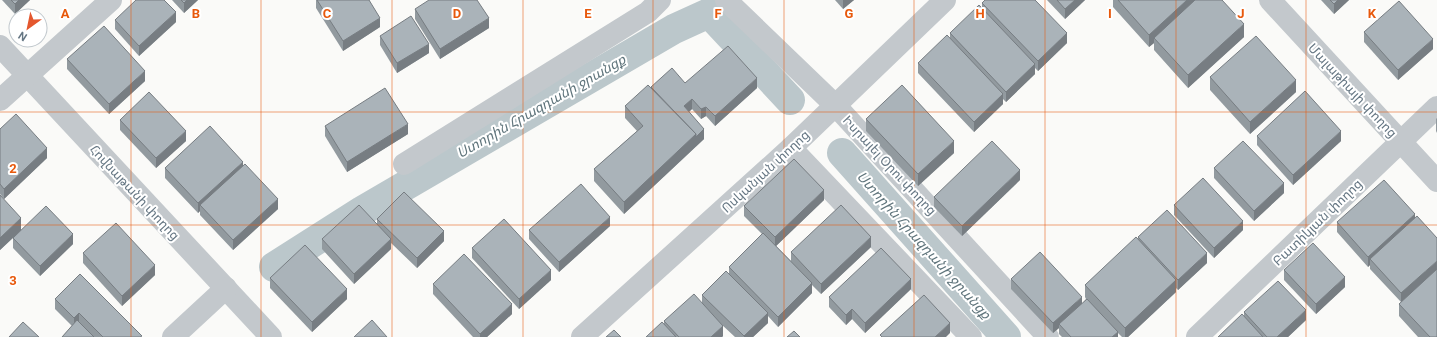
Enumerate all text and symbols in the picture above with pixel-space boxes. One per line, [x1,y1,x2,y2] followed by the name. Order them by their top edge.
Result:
[61,6,70,21] text: A
[192,6,200,21] text: B
[323,6,332,21] text: C
[453,6,461,21] text: D
[584,6,592,21] text: E
[714,6,722,21] text: F
[845,6,854,21] text: G
[975,6,985,21] text: H
[1108,6,1112,21] text: I
[1237,6,1245,21] text: J
[1368,6,1377,21] text: K
[8,8,48,48] north arrow
[16,28,30,44] text: N
[1305,40,1400,140] street label: Մալաթիայի փողոց
[454,51,629,162] water label: Ստորին Հրազդանի ջրանցք
[840,113,940,218] street label: Իսրայել Օրու փողոց
[719,127,812,216] street label: Ոսկանյան փողոց
[87,142,183,243] street label: Հովնաթանի փողոց
[9,161,17,176] text: 2
[853,168,995,323] water label: Ստորին Հրազդանի ջրանցք
[1270,176,1365,269] street label: Բատիկյան փողոց
[9,273,17,288] text: 3

